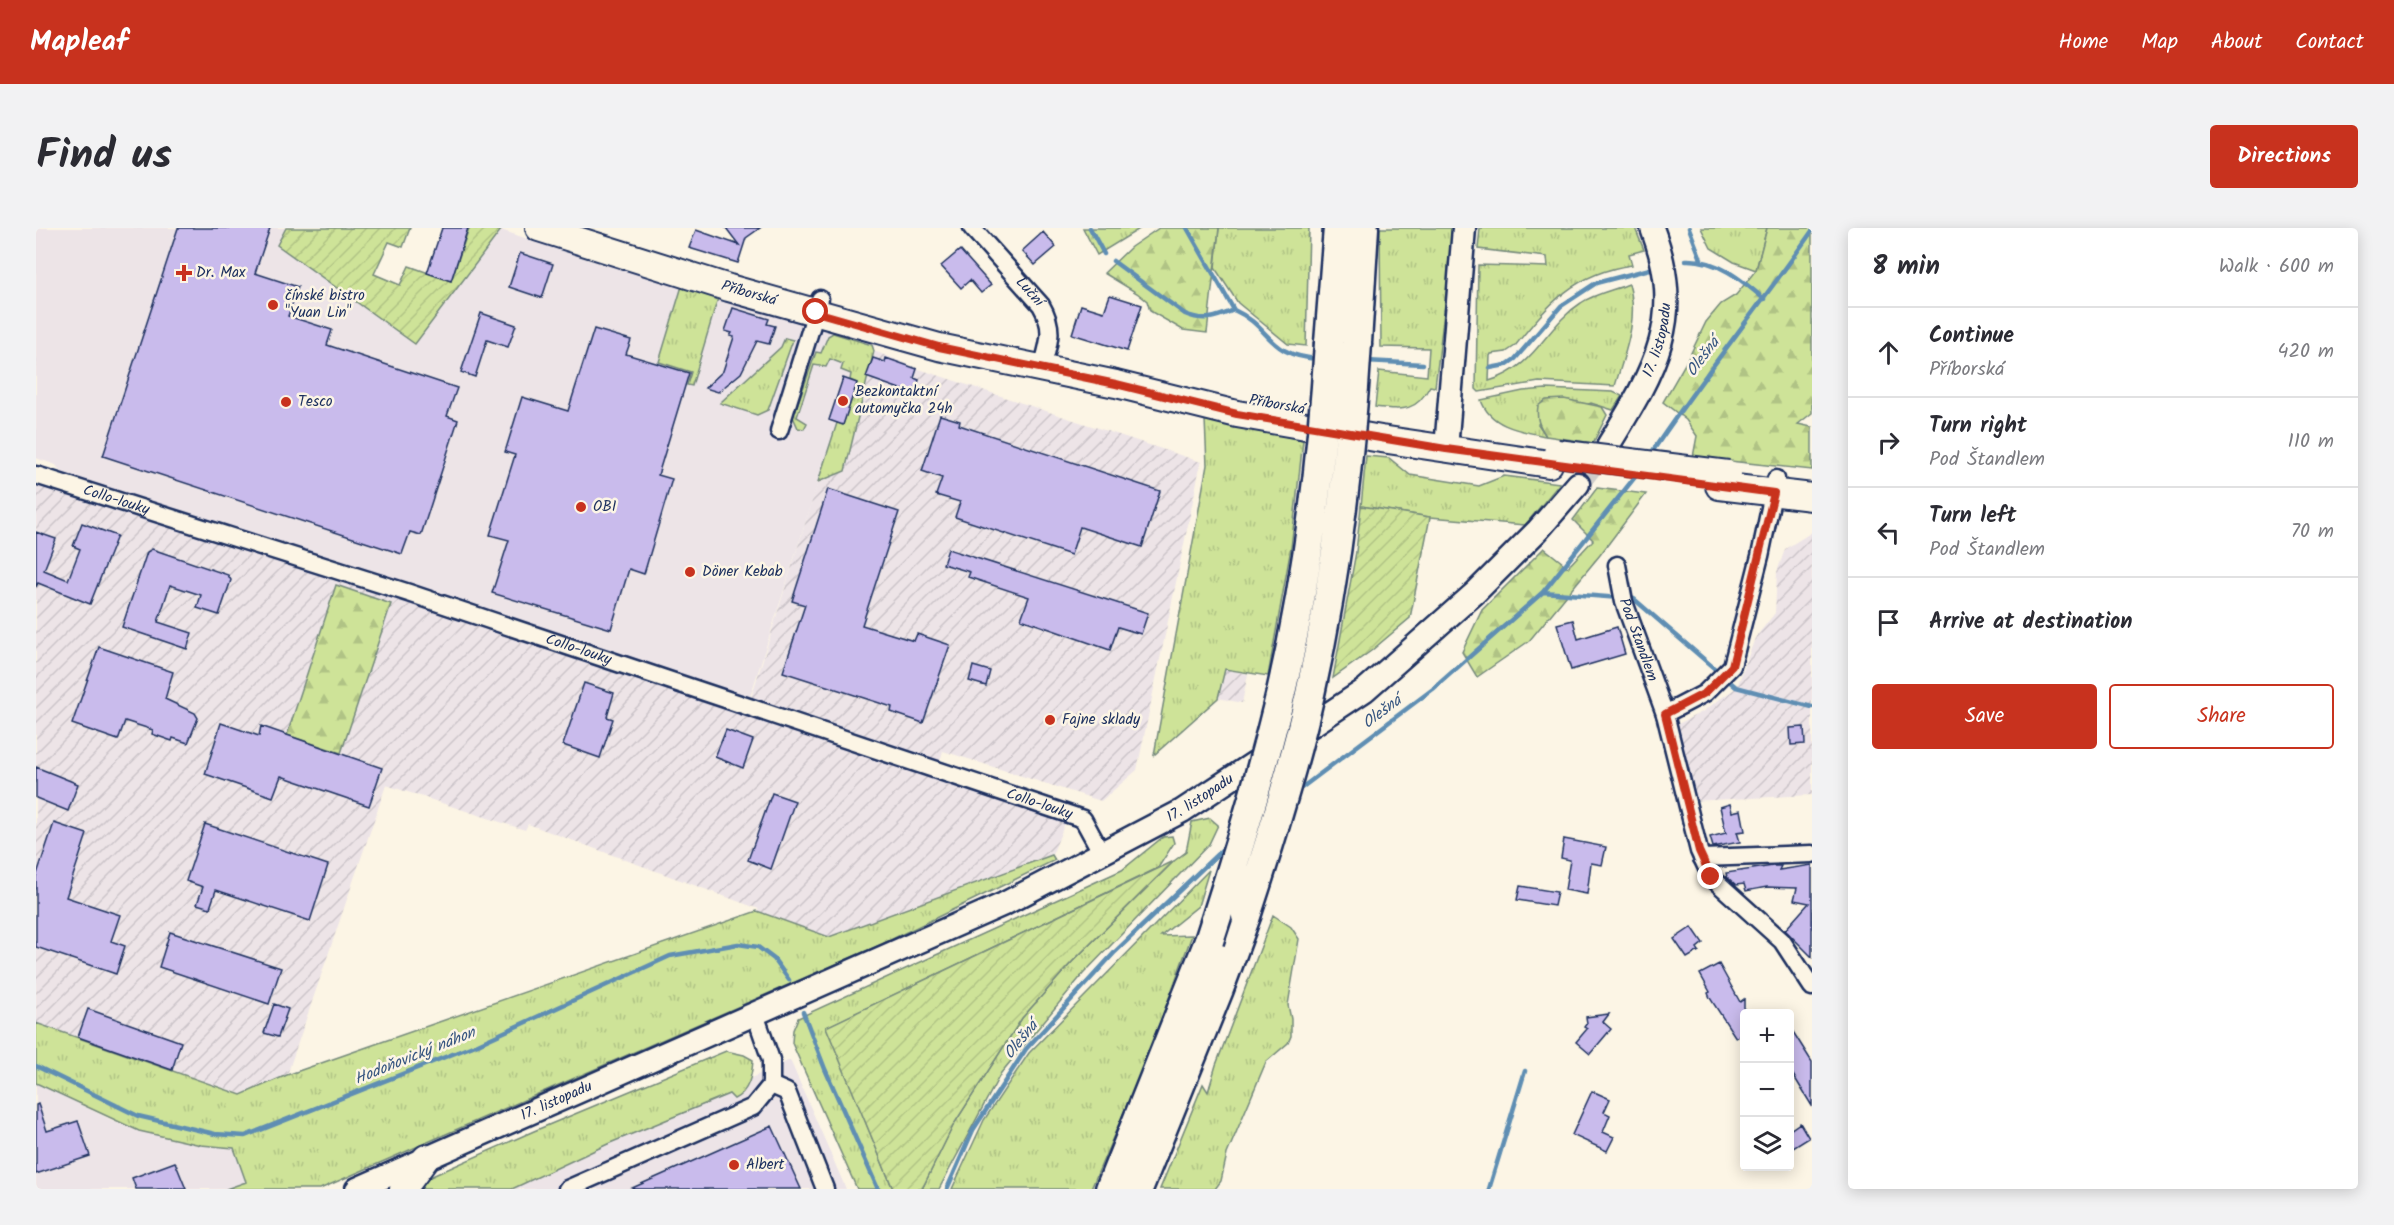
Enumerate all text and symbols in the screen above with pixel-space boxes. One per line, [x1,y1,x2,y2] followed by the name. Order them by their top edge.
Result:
[30,20,128,65] text: Mapleaf
[2059,26,2108,59] text: Home
[2141,26,2178,59] text: Map
[2211,26,2262,59] text: About
[2295,26,2364,59] text: Contact
[36,123,172,190] text: Find us
[2210,125,2358,188] button: Directions
[1872,246,1940,288] text: 8 min
[2219,251,2334,283] text: Walk · 600 m
[196,261,246,285] place label: Dr. Max
[177,266,191,280] marker: Dr. Max
[1009,271,1051,314] street label: Luční
[718,274,781,313] street label: Příborská
[285,284,365,325] place label: čínské bistro "Yuan Lin"
[266,298,280,312] marker: čínské bistro "Yuan Lin"
[802,298,828,324] route start
[1637,302,1678,381] street label: 17. listopadu
[1929,319,2014,354] text: Continue
[1680,328,1729,382] water label: Olešná
[1872,336,1905,369] icon: ahead
[2277,336,2334,368] text: 420 m
[1929,354,2005,386] text: Příborská
[855,380,953,421] place label: Bezkontaktní automyčka 24h
[1247,388,1309,422] street label: Příborská
[298,390,333,414] place label: Tesco
[836,394,850,408] marker: Bezkontaktní automyčka 24h
[279,395,293,409] marker: Tesco
[1929,409,2027,444] text: Turn right
[1872,426,1905,459] icon: right
[2288,426,2334,458] text: 110 m
[1929,444,2045,476] text: Pod Štandlem
[80,479,153,522] street label: Collo-louky
[593,495,617,519] place label: OBI
[1929,499,2016,534] text: Turn left
[574,500,588,514] marker: OBI
[1872,516,1905,549] icon: left
[2291,516,2334,548] text: 70 m
[1929,534,2045,566] text: Pod Štandlem
[702,560,783,584] place label: Döner Kebab
[683,565,697,579] marker: Döner Kebab
[1612,595,1664,685] street label: Pod Štandlem
[1929,605,2132,640] text: Arrive at destination
[1872,606,1905,639] icon: arrive
[542,628,616,672] street label: Collo-louky
[1872,684,2097,749] button: Save
[2109,684,2334,749] button: Share
[1357,686,1411,735] water label: Olešná
[1062,708,1141,732] place label: Fajne sklady
[1043,713,1057,727] marker: Fajne sklady
[1162,768,1239,829] street label: 17. listopadu
[1003,782,1077,827] street label: Collo-louky
[1697,863,1723,889] route end
[1740,1009,1794,1171] map controls
[1740,1009,1794,1063] button: +
[997,1012,1047,1065] water label: Olešná
[351,1020,481,1092] water label: Hodoňovický náhon
[1740,1063,1794,1117] button: −
[517,1075,596,1128] street label: 17. listopadu
[1740,1117,1794,1171] button: layers
[746,1153,784,1177] place label: Albert
[727,1158,741,1172] marker: Albert

